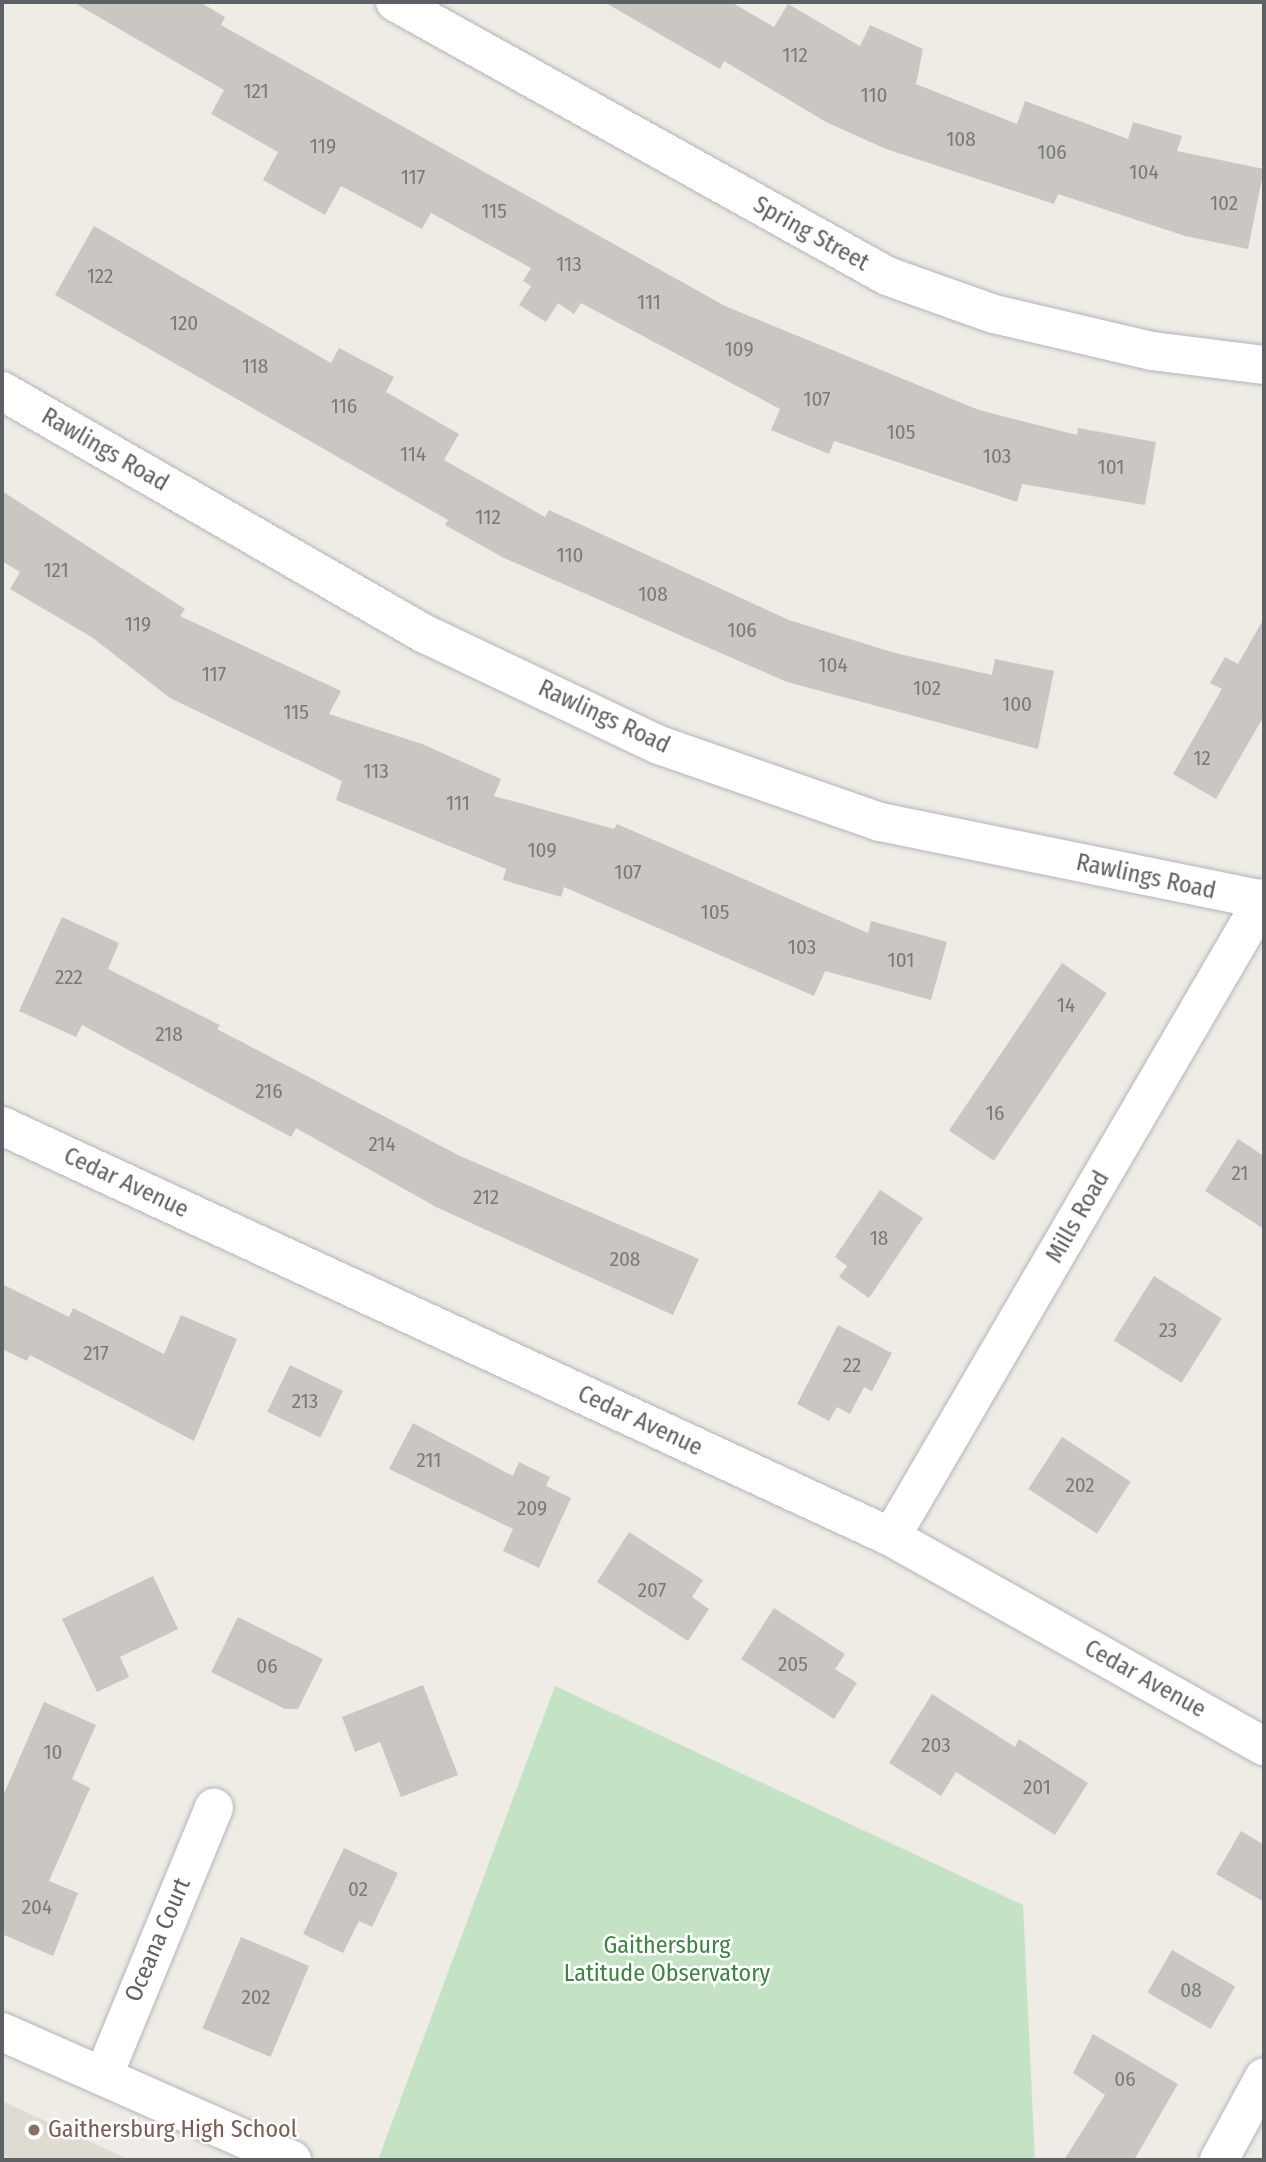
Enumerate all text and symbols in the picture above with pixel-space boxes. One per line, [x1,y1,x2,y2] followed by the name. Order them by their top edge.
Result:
[782,42,808,68] house number: 112
[243,78,269,104] house number: 121
[860,82,888,108] house number: 110
[946,126,976,152] house number: 108
[310,133,336,159] house number: 119
[1037,139,1067,165] house number: 106
[1129,159,1159,185] house number: 104
[401,164,425,190] house number: 117
[748,190,874,278] street label: Spring Street
[1210,190,1238,216] house number: 102
[481,198,507,224] house number: 115
[556,251,582,277] house number: 113
[87,263,113,289] house number: 122
[637,289,661,315] house number: 111
[170,310,198,336] house number: 120
[724,336,754,362] house number: 109
[242,353,268,379] house number: 118
[803,386,831,412] house number: 107
[331,393,357,419] house number: 116
[36,402,174,498] street label: Rawlings Road
[887,419,915,445] house number: 105
[400,441,426,467] house number: 114
[983,443,1011,469] house number: 103
[1098,454,1124,480] house number: 101
[475,504,501,530] house number: 112
[556,542,584,568] house number: 110
[43,557,69,583] house number: 121
[638,581,668,607] house number: 108
[125,611,151,637] house number: 119
[727,617,757,643] house number: 106
[818,652,848,678] house number: 104
[202,661,226,687] house number: 117
[534,674,674,760] street label: Rawlings Road
[913,675,941,701] house number: 102
[1002,691,1032,717] house number: 100
[283,699,309,725] house number: 115
[1193,745,1211,771] house number: 12
[363,758,389,784] house number: 113
[446,790,470,816] house number: 111
[527,837,557,863] house number: 109
[1074,848,1218,906] street label: Rawlings Road
[614,859,642,885] house number: 107
[701,899,729,925] house number: 105
[788,934,816,960] house number: 103
[888,947,914,973] house number: 101
[55,964,83,990] house number: 222
[1057,992,1075,1018] house number: 14
[155,1021,183,1047] house number: 218
[255,1078,283,1104] house number: 216
[986,1100,1004,1126] house number: 16
[368,1131,396,1157] house number: 214
[59,1142,193,1224] street label: Cedar Avenue
[1232,1160,1248,1186] house number: 21
[1040,1166,1116,1268] street label: Mills Road
[473,1184,499,1210] house number: 212
[870,1225,888,1251] house number: 18
[610,1246,640,1272] house number: 208
[1159,1317,1177,1343] house number: 23
[83,1340,109,1366] house number: 217
[843,1352,861,1378] house number: 22
[573,1380,707,1462] street label: Cedar Avenue
[292,1388,318,1414] house number: 213
[417,1447,441,1473] house number: 211
[1065,1472,1095,1498] house number: 202
[517,1495,547,1521] house number: 209
[638,1577,666,1603] house number: 207
[1079,1634,1211,1724] street label: Cedar Avenue
[778,1651,808,1677] house number: 205
[256,1653,278,1679] house number: 06
[921,1732,951,1758] house number: 203
[43,1739,63,1765] house number: 10
[1023,1774,1051,1800] house number: 201
[119,1874,197,2006] street label: Oceana Court
[348,1876,368,1902] house number: 02
[22,1894,52,1920] house number: 204
[564,1932,770,1988] park label: Gaithersburg Latitude Observatory
[1180,1977,1202,2003] house number: 08
[241,1984,271,2010] house number: 202
[1114,2066,1136,2092] house number: 06
[48,2116,297,2144] place label: Gaithersburg High School
[26,2122,42,2138] marker: Gaithersburg High School

